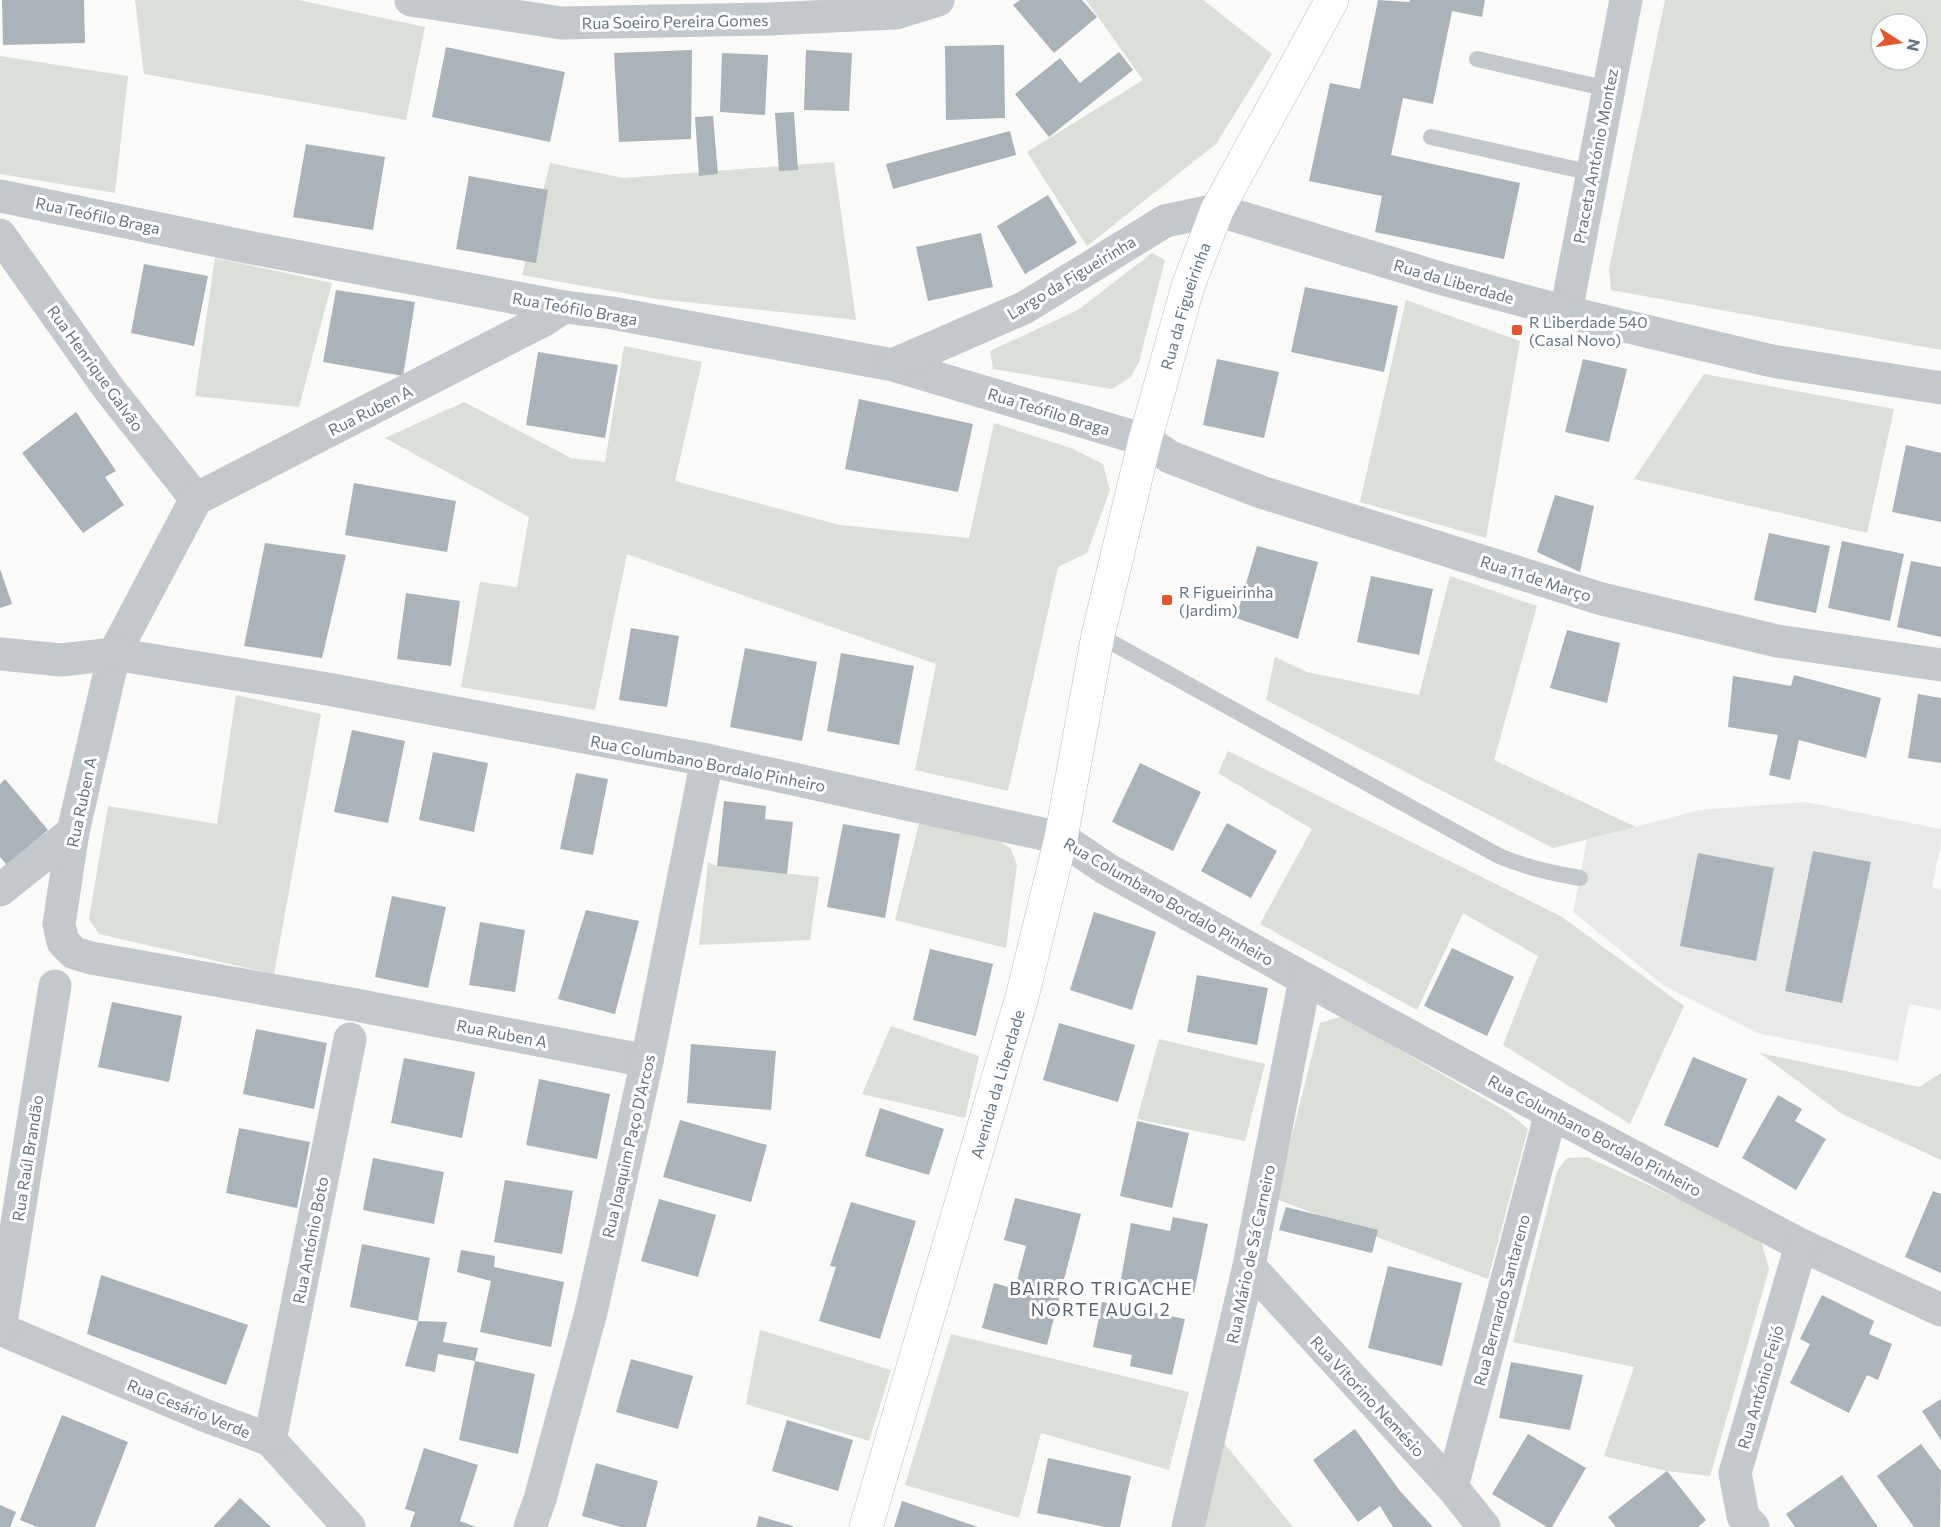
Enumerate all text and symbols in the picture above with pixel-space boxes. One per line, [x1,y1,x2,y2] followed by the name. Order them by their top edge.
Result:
[581,10,769,32] street label: Rua Soeiro Pereira Gomes
[1869,12,1929,72] north arrow
[1904,37,1925,53] text: N
[1569,67,1621,245] street label: Praceta António Montez
[34,193,162,237] street label: Rua Teófilo Braga
[1003,231,1139,323] street label: Largo da Figueirinha
[1156,239,1213,372] street label: Rua da Figueirinha
[1392,255,1516,307] street label: Rua da Liberdade
[511,288,639,328] street label: Rua Teófilo Braga
[44,301,148,435] street label: Rua Henrique Galvão
[1529,312,1648,349] place label: R Liberdade 540 (Casal Novo)
[1510,323,1524,337] marker: R Liberdade 540 (Casal Novo)
[325,381,415,439] street label: Rua Ruben A
[986,383,1112,439] street label: Rua Teófilo Braga
[1478,551,1594,605] street label: Rua 11 de Março
[1179,582,1273,619] place label: R Figueirinha (Jardim)
[1160,593,1174,607] marker: R Figueirinha (Jardim)
[589,731,827,795] street label: Rua Columbano Bordalo Pinheiro
[62,755,100,849] street label: Rua Ruben A
[1061,833,1277,969] street label: Rua Columbano Bordalo Pinheiro
[966,1007,1027,1160] street label: Avenida da Liberdade
[455,1015,549,1051] street label: Rua Ruben A
[598,1052,658,1240] street label: Rua Joaquim Paço D'Arcos
[1485,1070,1705,1200] street label: Rua Columbano Bordalo Pinheiro
[8,1094,46,1222] street label: Rua Raúl Brandão
[1222,1163,1278,1345] street label: Rua Mário de Sá Carneiro
[288,1175,332,1305] street label: Rua António Boto
[1469,1212,1533,1388] street label: Rua Bernardo Santareno
[1009,1277,1193,1320] district label: BAIRRO TRIGACHE NORTE AUGI 2
[1733,1323,1787,1451] street label: Rua António Feijó
[1307,1332,1429,1460] street label: Rua Vitorino Nemésio
[125,1375,253,1441] street label: Rua Cesário Verde

